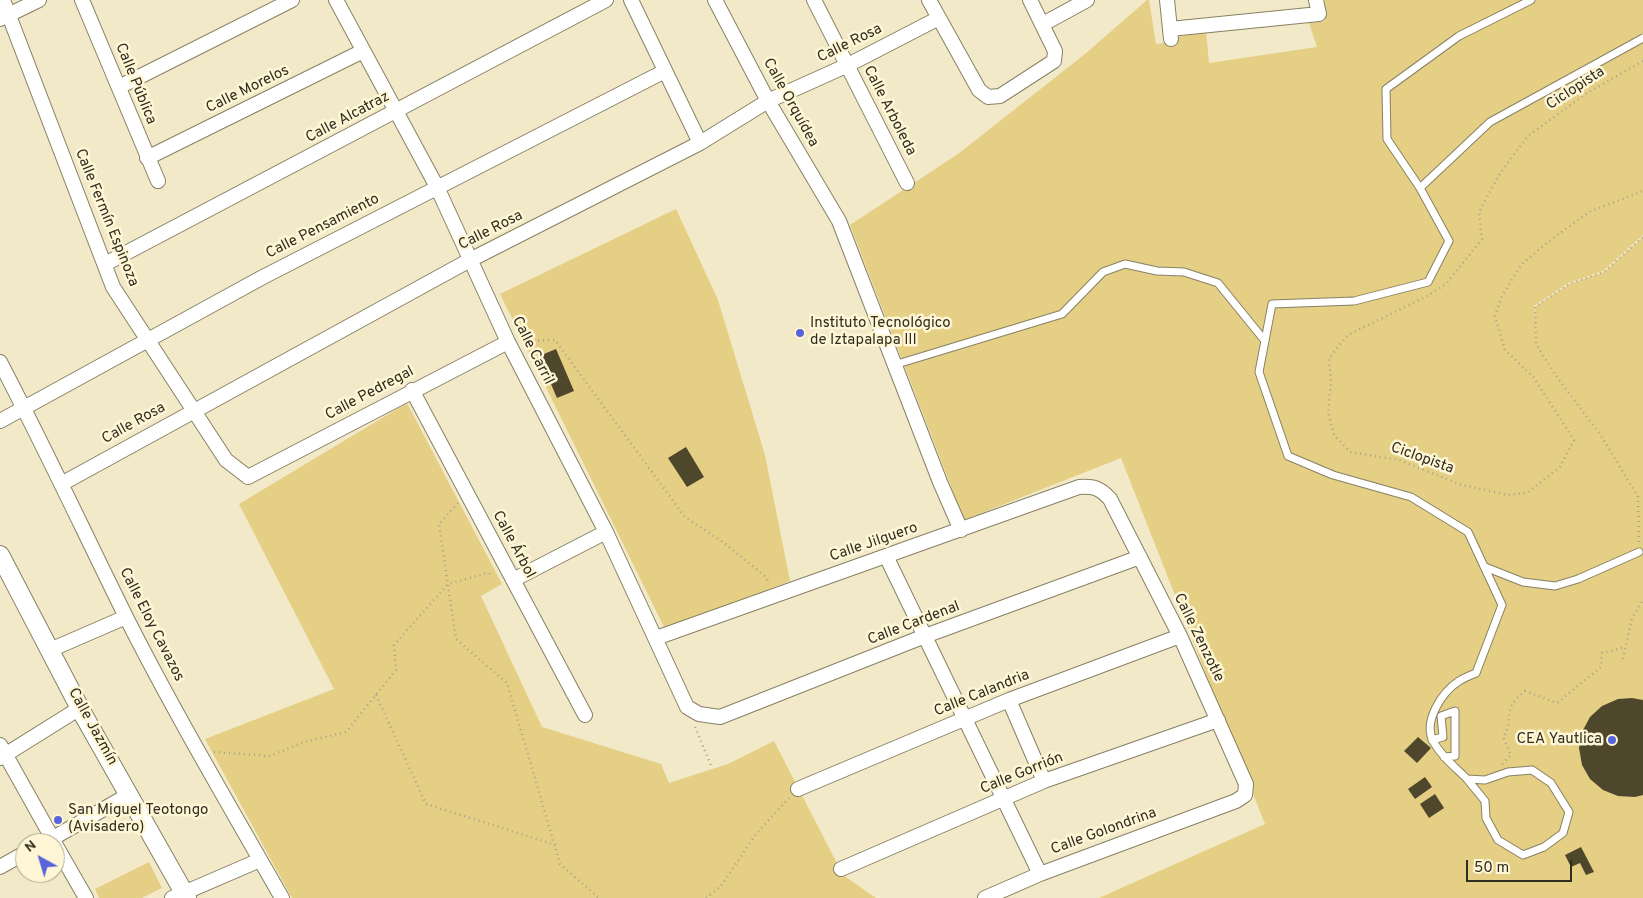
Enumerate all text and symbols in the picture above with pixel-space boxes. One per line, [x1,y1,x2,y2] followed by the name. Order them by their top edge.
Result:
[815,21,885,67] street label: Calle Rosa
[111,41,159,127] street label: Calle Pública
[758,56,822,150] street label: Calle Orquídea
[204,62,292,118] street label: Calle Morelos
[859,63,919,159] street label: Calle Arboleda
[1543,64,1609,114] street label: Ciclopista
[303,88,393,148] street label: Calle Alcatraz
[70,146,142,290] street label: Calle Fermín Espinoza
[263,191,383,263] street label: Calle Pensamiento
[456,207,526,255] street label: Calle Rosa
[507,314,557,388] street label: Calle Carril
[810,315,951,350] place label: Instituto Tecnológico de Iztapalapa III
[794,327,806,339] marker: Instituto Tecnológico de Iztapalapa III
[323,363,417,425] street label: Calle Pedregal
[99,399,169,449] street label: Calle Rosa
[1388,439,1456,479] street label: Ciclopista
[488,508,538,582] street label: Calle Árbol
[828,520,920,566] street label: Calle Jilguero
[115,565,187,685] street label: Calle Eloy Cavazos
[1169,591,1227,685] street label: Calle Zenzotle
[865,598,963,650] street label: Calle Cardenal
[932,667,1032,721] street label: Calle Calandria
[63,685,121,769] street label: Calle Jazmín
[1516,731,1602,749] place label: CEA Yautlica
[1606,734,1618,746] marker: CEA Yautlica
[978,749,1066,799] street label: Calle Gorrión
[68,802,208,837] place label: San Miguel Teotongo (Avisadero)
[1049,805,1159,859] street label: Calle Golondrina
[52,814,64,826] marker: San Miguel Teotongo (Avisadero)
[15,833,65,883] north arrow
[22,837,40,857] text: N
[1468,850,1574,882] scale bar
[1474,859,1509,878] text: 50 m

